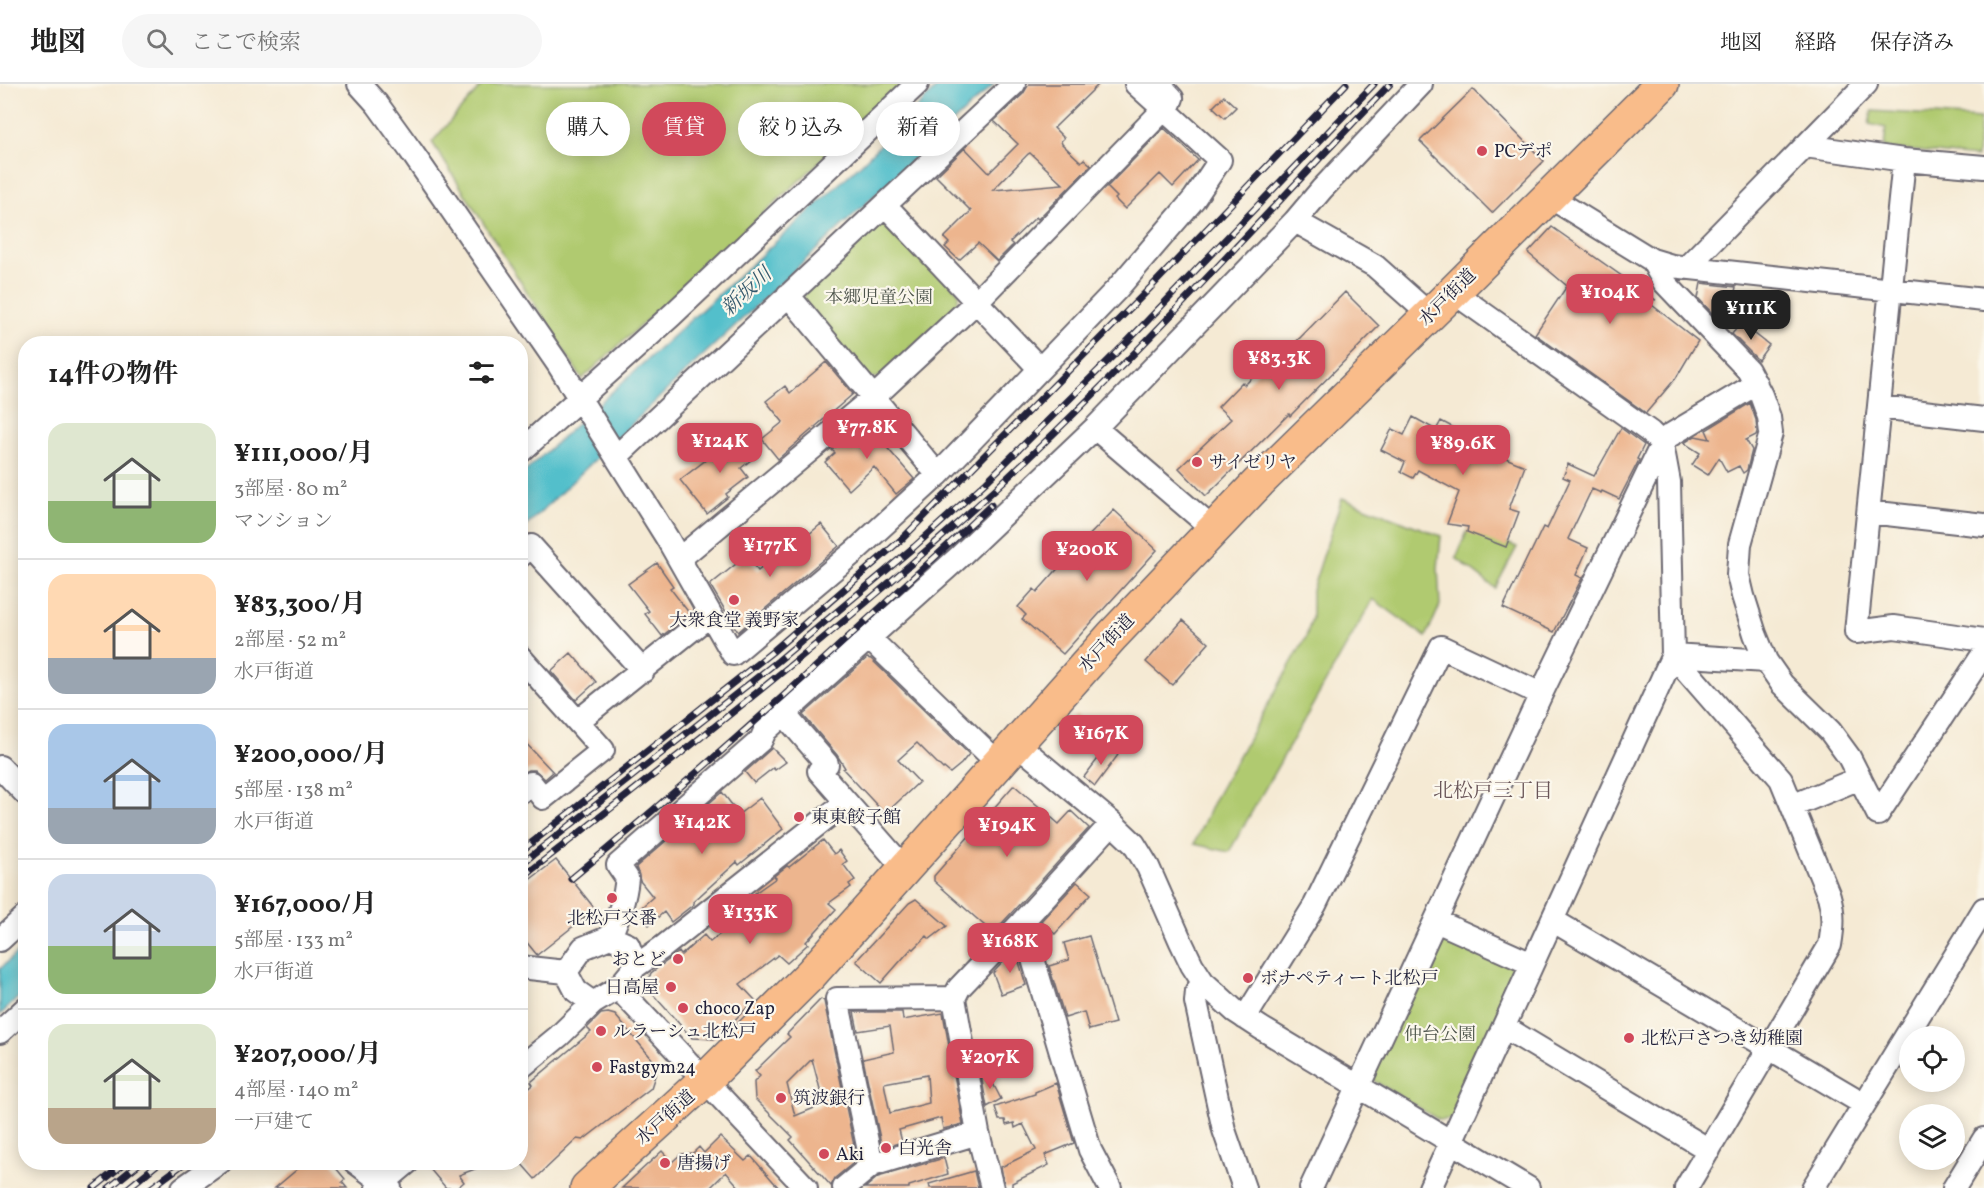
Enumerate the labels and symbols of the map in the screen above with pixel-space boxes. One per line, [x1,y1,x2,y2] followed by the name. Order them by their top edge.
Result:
[1494,140,1552,165] place label: PCデポ
[1475,144,1489,158] marker: PCデポ
[716,260,780,323] water label: 新坂川
[1414,264,1482,332] street label: 水戸街道
[1568,274,1652,325] pin: ¥104K
[825,286,933,311] park label: 本郷児童公園
[1709,290,1793,341] pin: ¥111K
[1230,340,1328,391] pin: ¥83.3K
[818,409,916,460] pin: ¥77.8K
[678,423,762,474] pin: ¥124K
[1414,425,1512,476] pin: ¥89.6K
[1209,451,1297,476] place label: サイゼリヤ
[1190,455,1204,469] marker: サイゼリヤ
[728,527,812,578] pin: ¥177K
[1045,531,1129,582] pin: ¥200K
[727,593,741,607] marker: 大衆食堂 義野家
[669,609,799,634] place label: 大衆食堂 義野家
[1073,609,1141,679] street label: 水戸街道
[1059,715,1143,766] pin: ¥167K
[1433,778,1553,806] district label: 北松戸三丁目
[660,804,744,855] pin: ¥142K
[811,806,901,831] place label: 東東餃子館
[965,807,1049,858] pin: ¥194K
[792,810,806,824] marker: 東東餃子館
[605,891,619,905] marker: 北松戸交番
[708,894,792,945] pin: ¥133K
[567,907,657,932] place label: 北松戸交番
[968,923,1052,974] pin: ¥168K
[612,948,666,973] place label: おとど
[671,952,685,966] marker: おとど
[1260,967,1439,992] place label: ボナペティート北松戸
[1241,971,1255,985] marker: ボナペティート北松戸
[605,976,659,1001] place label: 日高屋
[664,980,678,994] marker: 日高屋
[695,997,775,1022] place label: choco Zap
[676,1001,690,1015] marker: choco Zap
[613,1020,756,1045] place label: ルラーシュ北松戸
[1404,1023,1476,1048] park label: 仲台公園
[594,1024,608,1038] marker: ルラーシュ北松戸
[1641,1027,1803,1052] place label: 北松戸さつき幼稚園
[1622,1031,1636,1045] marker: 北松戸さつき幼稚園
[948,1039,1032,1090] pin: ¥207K
[609,1056,696,1081] place label: Fastgym24
[590,1060,604,1074] marker: Fastgym24
[631,1085,701,1151] street label: 水戸街道
[793,1087,865,1112] place label: 筑波銀行
[774,1091,788,1105] marker: 筑波銀行
[898,1137,952,1162] place label: 白光舎
[879,1141,893,1155] marker: 白光舎
[836,1143,864,1168] place label: Aki
[817,1147,831,1161] marker: Aki
[677,1152,731,1177] place label: 唐揚げ
[658,1156,672,1170] marker: 唐揚げ

